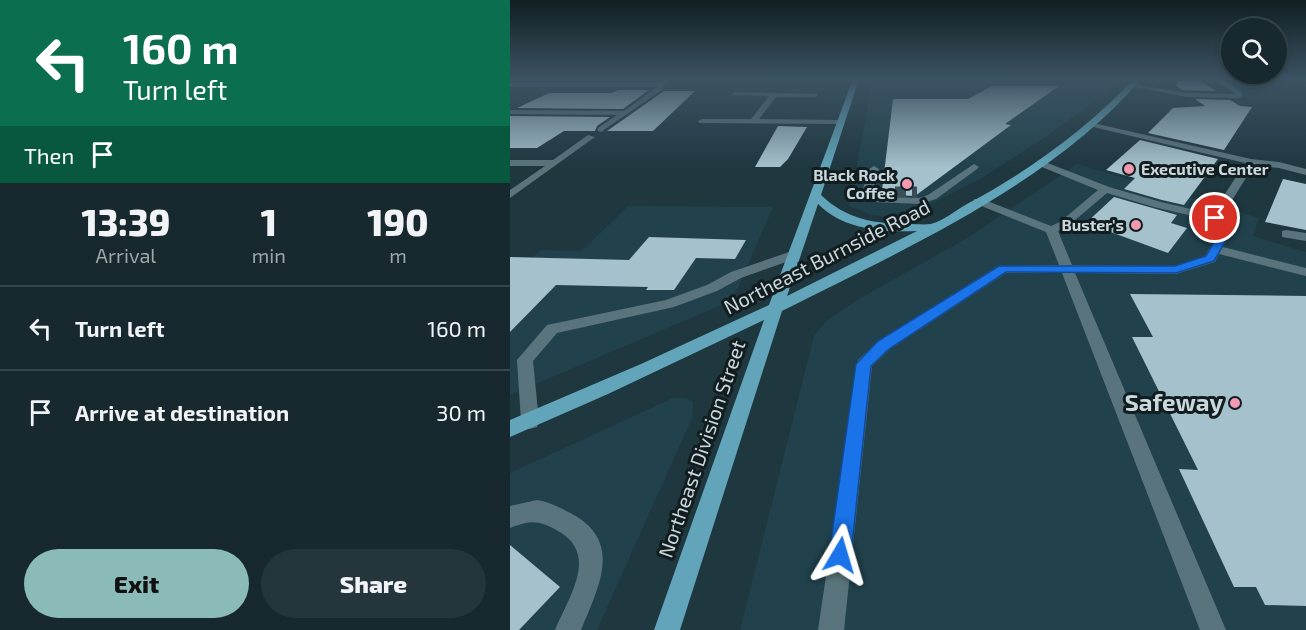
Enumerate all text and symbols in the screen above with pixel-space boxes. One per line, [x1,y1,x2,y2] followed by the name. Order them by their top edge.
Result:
[1221,18,1287,84] map controls
[1221,18,1287,84] button: search
[123,22,239,72] text: 160 m
[24,24,102,102] icon: left
[123,73,227,105] text: Turn left
[86,138,119,171] icon: arrive
[24,142,74,168] text: Then
[1141,159,1269,178] place label: Executive Center
[1122,162,1136,176] marker: Executive Center
[813,165,895,202] place label: Black Rock Coffee
[900,177,914,191] marker: Black Rock Coffee
[1189,192,1240,243] pin
[720,194,934,319] street label: Northeast Burnside Road
[82,200,170,243] text: 13:39
[261,200,277,243] text: 1
[367,200,428,243] text: 190
[1198,201,1231,234] icon: arrive
[1061,215,1124,234] place label: Buster's
[1129,218,1143,232] marker: Buster's
[95,243,156,267] text: Arrival
[252,243,286,267] text: min
[389,243,407,267] text: m
[24,312,57,345] icon: left
[75,315,164,341] text: Turn left
[427,315,486,341] text: 160 m
[652,336,750,561] street label: Northeast Division Street
[1125,387,1223,416] place label: Safeway
[24,396,57,429] icon: arrive
[1228,396,1242,410] marker: Safeway
[75,399,289,425] text: Arrive at destination
[436,399,486,425] text: 30 m
[808,523,872,587] position arrow
[24,549,249,618] button: Exit
[261,549,486,618] button: Share

